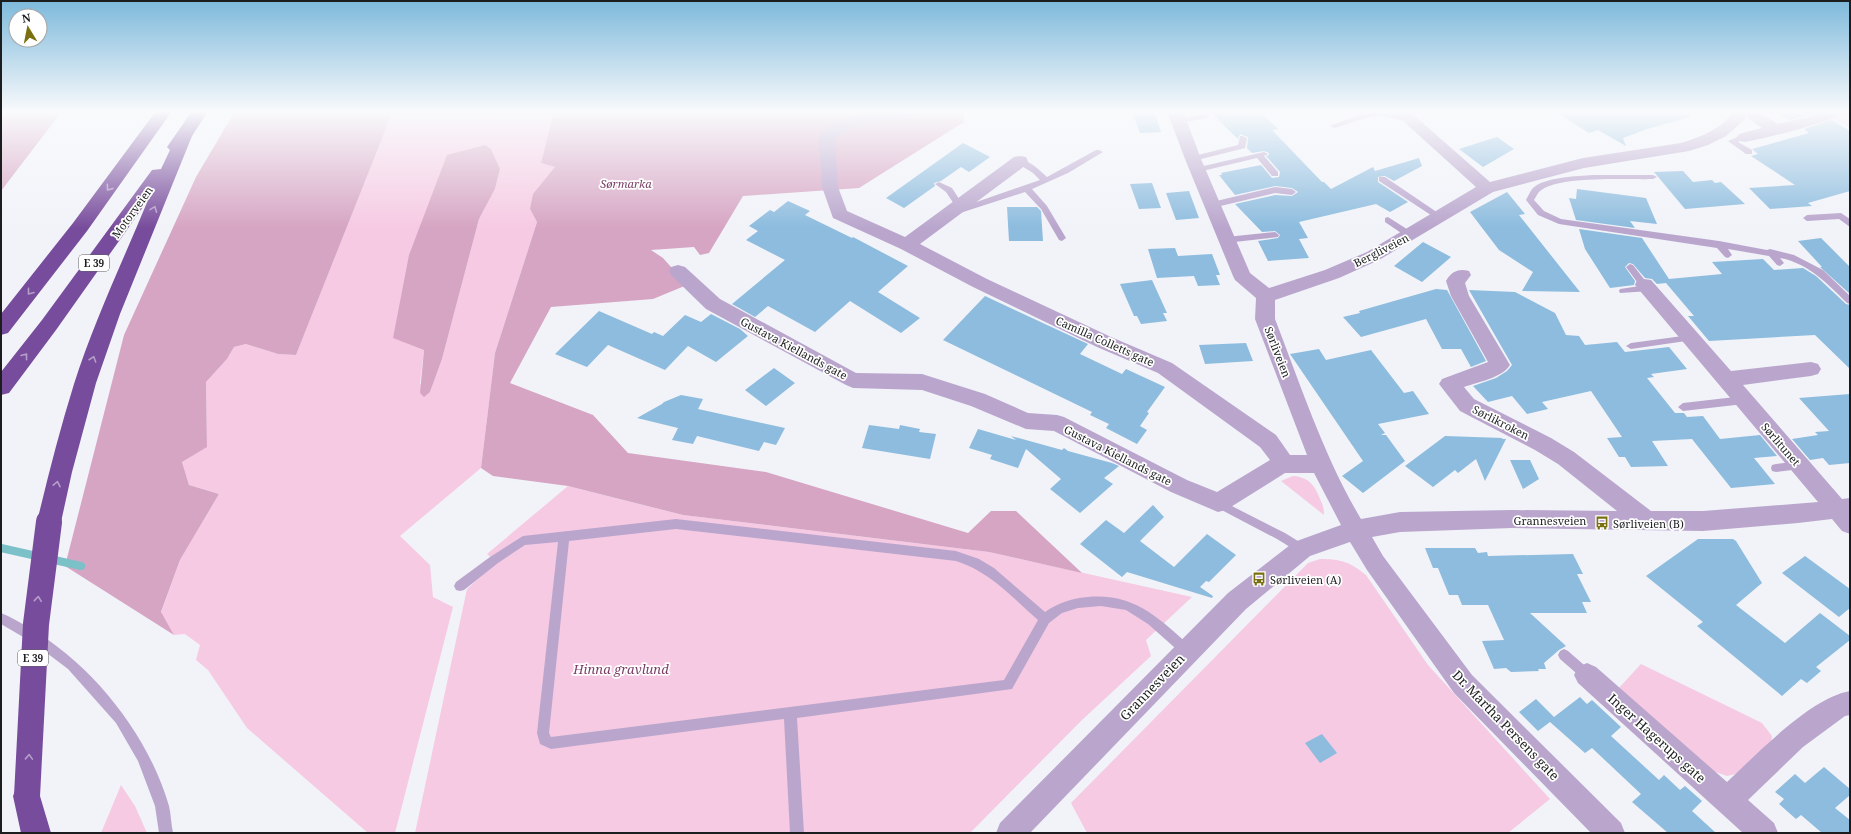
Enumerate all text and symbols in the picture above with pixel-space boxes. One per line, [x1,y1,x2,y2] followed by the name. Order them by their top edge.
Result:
[8,8,48,48] north arrow
[21,9,32,26] text: N
[600,176,652,191] park label: Sørmarka
[108,183,156,241] street label: Motorveien
[107,184,114,191] one-way arrow
[149,205,157,212] one-way arrow
[1351,230,1411,270] street label: Bergliveien
[79,255,109,271] road number: E 39
[27,287,34,294] one-way arrow
[738,313,850,383] street label: Gustava Kiellands gate
[1054,313,1157,369] street label: Camilla Colletts gate
[1261,324,1295,380] street label: Sørliveien
[20,354,27,361] one-way arrow
[89,355,97,362] one-way arrow
[1470,401,1532,443] street label: Sørlikroken
[1758,419,1804,469] street label: Sørlitunet
[1062,421,1174,489] street label: Gustava Kiellands gate
[53,480,61,487] one-way arrow
[1514,513,1586,528] street label: Grannesveien
[1594,515,1610,531] bus stop icon: Sørliveien (B)
[1613,516,1684,531] place label: Sørliveien (B)
[1251,571,1267,587] bus stop icon: Sørliveien (A)
[1270,572,1342,587] place label: Sørliveien (A)
[33,596,42,602] one-way arrow
[1116,649,1189,724] street label: Grannesveien
[18,650,48,666] road number: E 39
[572,660,669,678] park label: Hinna gravlund
[1449,666,1564,784] street label: Dr. Martha Persens gate
[1604,689,1710,787] street label: Inger Hagerups gate
[24,754,33,760] one-way arrow

